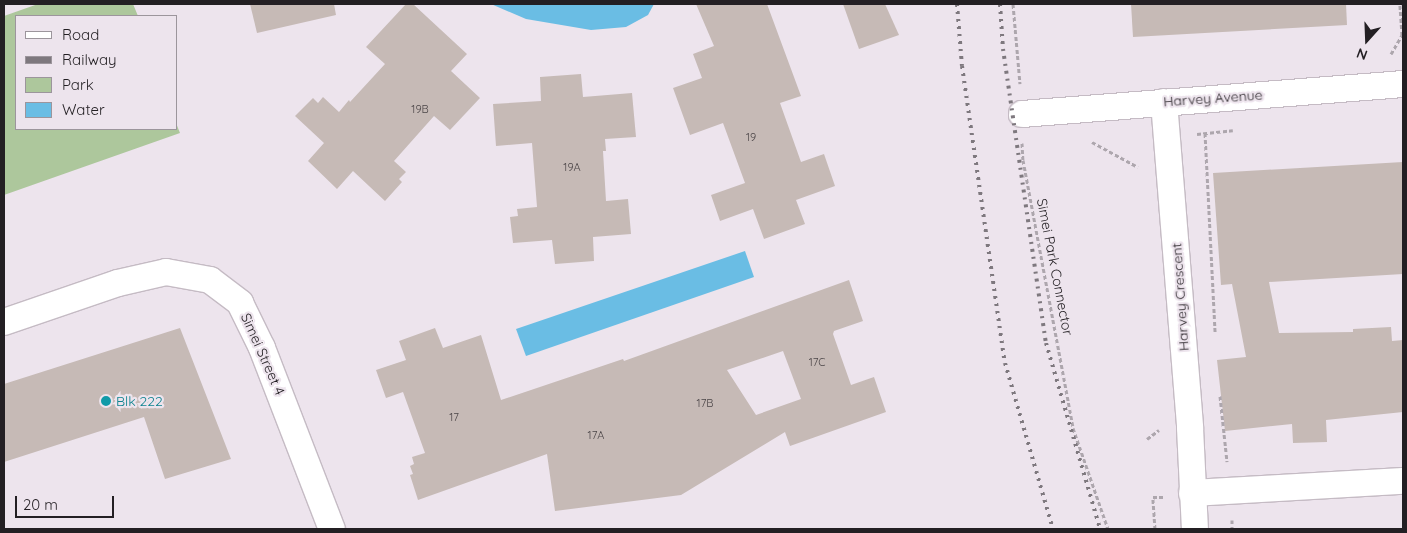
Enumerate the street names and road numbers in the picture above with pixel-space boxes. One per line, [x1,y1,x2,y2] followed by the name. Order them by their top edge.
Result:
[1163,86,1263,110] street label: Harvey Avenue
[1033,197,1077,337] street label: Simei Park Connector
[1168,242,1192,352] street label: Harvey Crescent
[237,310,289,398] street label: Simei Street 4

